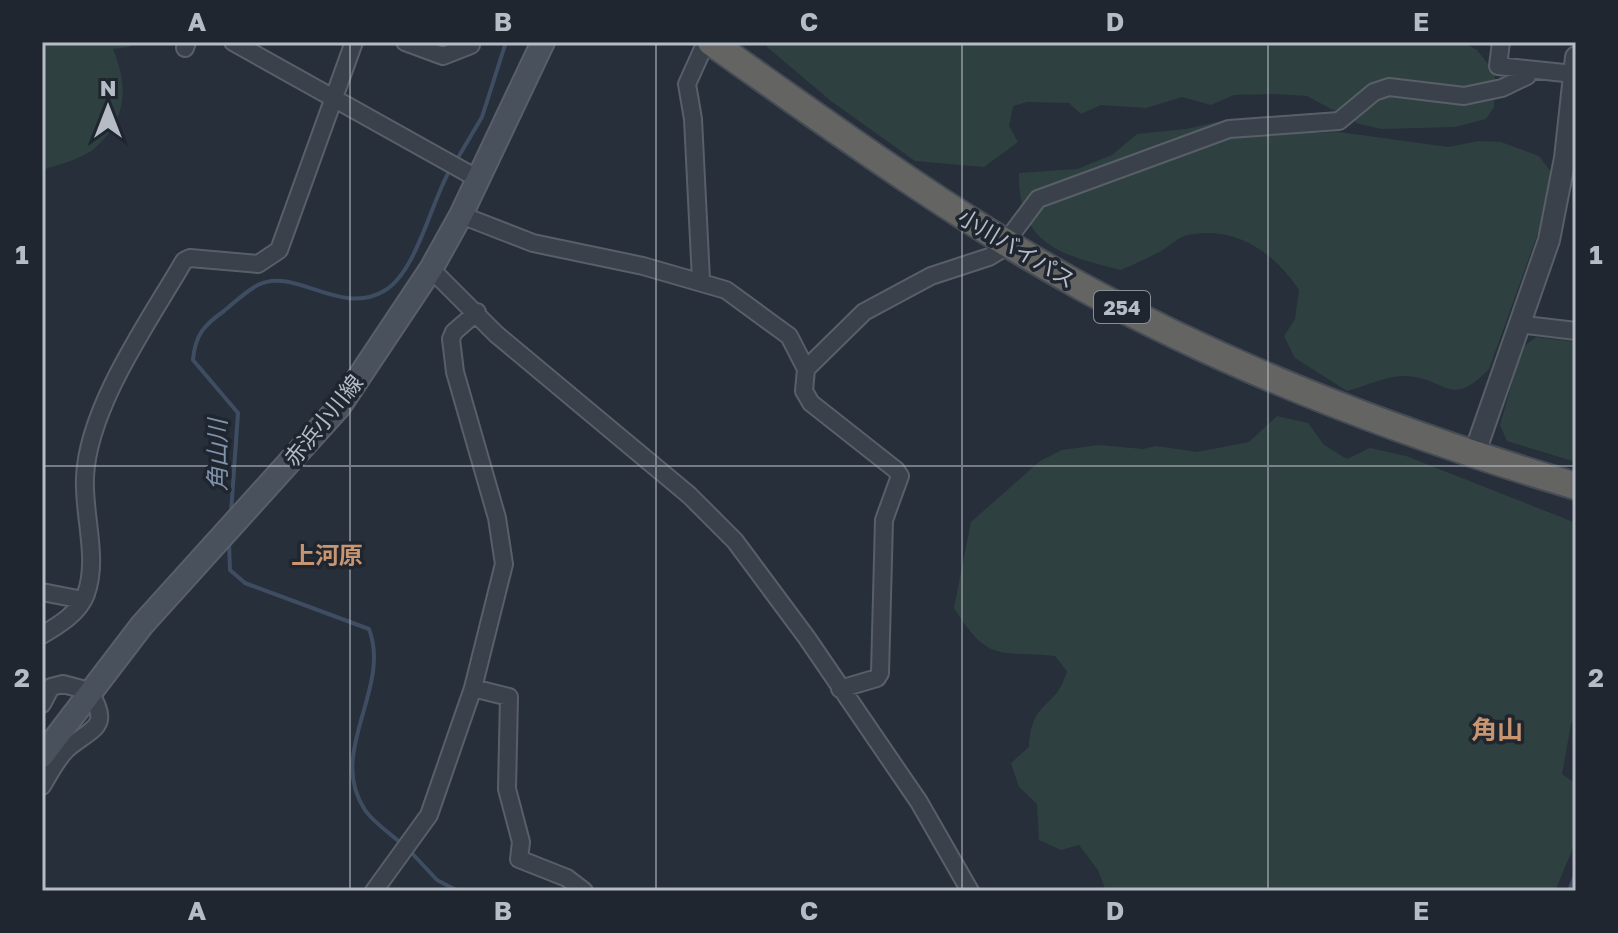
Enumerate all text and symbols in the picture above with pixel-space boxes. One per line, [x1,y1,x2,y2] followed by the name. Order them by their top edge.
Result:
[188,6,207,37] text: A
[494,6,512,37] text: B
[800,6,818,37] text: C
[1106,6,1124,37] text: D
[1413,6,1429,37] text: E
[68,68,148,148] north arrow
[100,74,116,101] text: N
[954,203,1080,293] street label: 小川バイパス
[15,239,29,270] text: 1
[1589,239,1603,270] text: 1
[1094,291,1150,323] road number: 254
[278,369,368,471] street label: 赤浜小川線
[202,416,231,491] water label: 角山川
[291,540,363,569] district label: 上河原
[14,662,30,693] text: 2
[1588,662,1604,693] text: 2
[1471,714,1523,745] district label: 角山
[188,895,207,926] text: A
[494,895,512,926] text: B
[800,895,818,926] text: C
[1106,895,1124,926] text: D
[1413,895,1429,926] text: E

